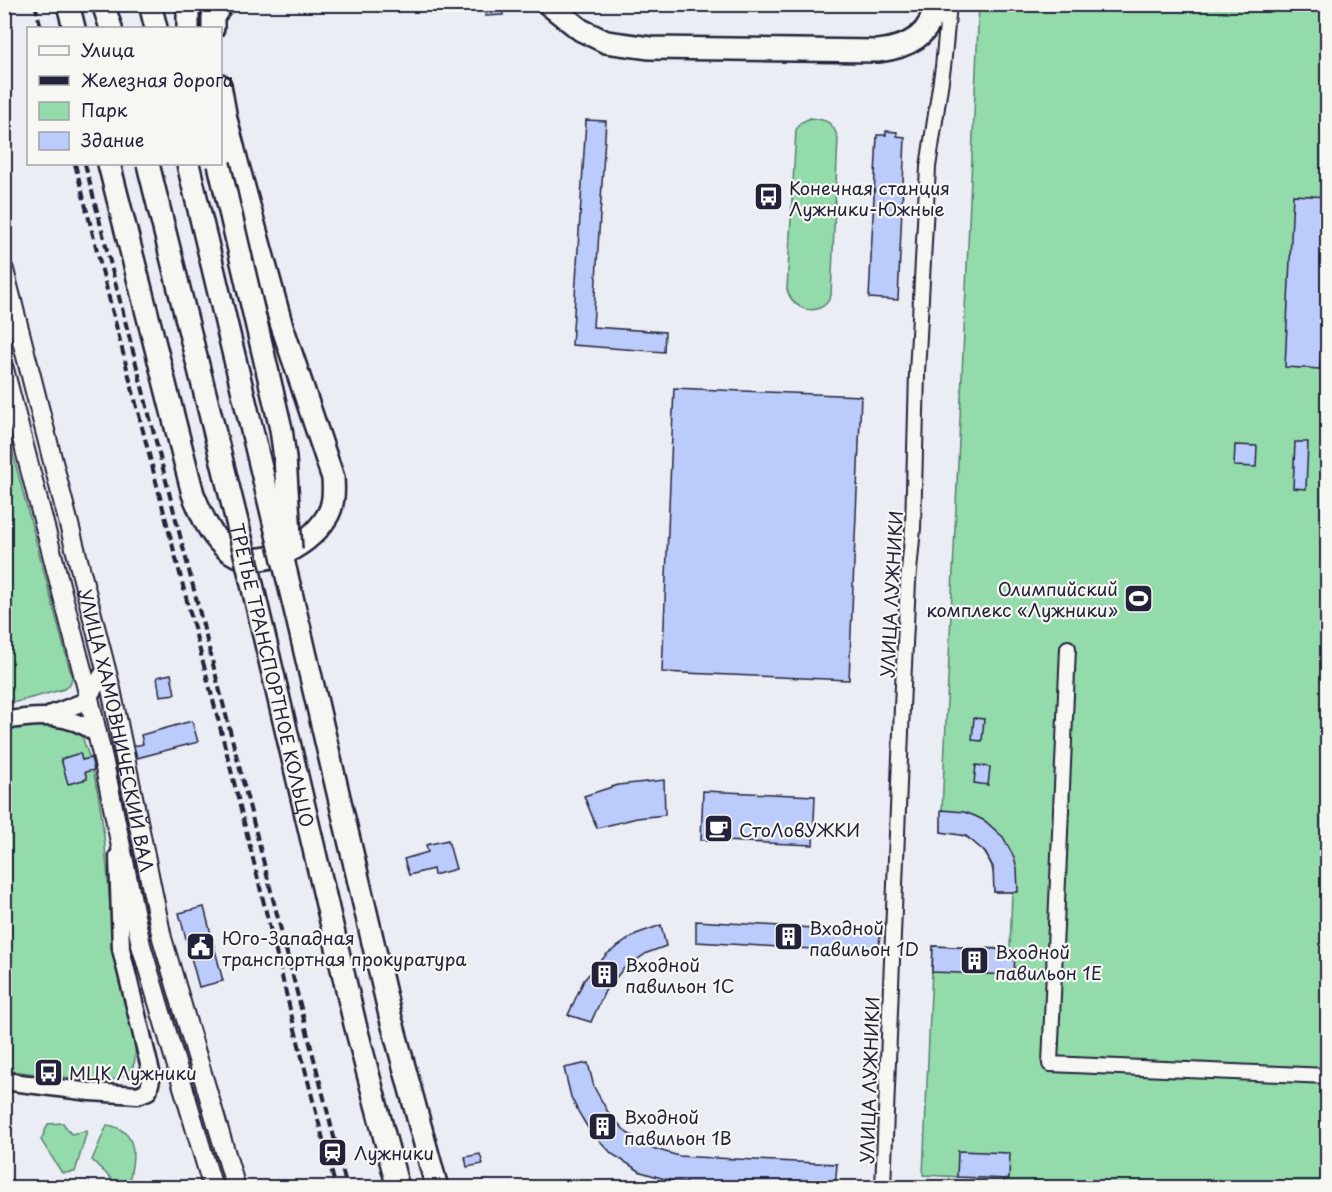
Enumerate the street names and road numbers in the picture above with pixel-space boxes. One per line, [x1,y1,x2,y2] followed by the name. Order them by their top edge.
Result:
[873,510,909,678] street label: УЛИЦА ЛУЖНИКИ
[224,520,322,830] street label: ТРЕТЬЕ ТРАНСПОРТНОЕ КОЛЬЦО
[72,586,162,874] street label: УЛИЦА ХАМОВНИЧЕСКИЙ ВАЛ
[853,996,885,1164] street label: УЛИЦА ЛУЖНИКИ

